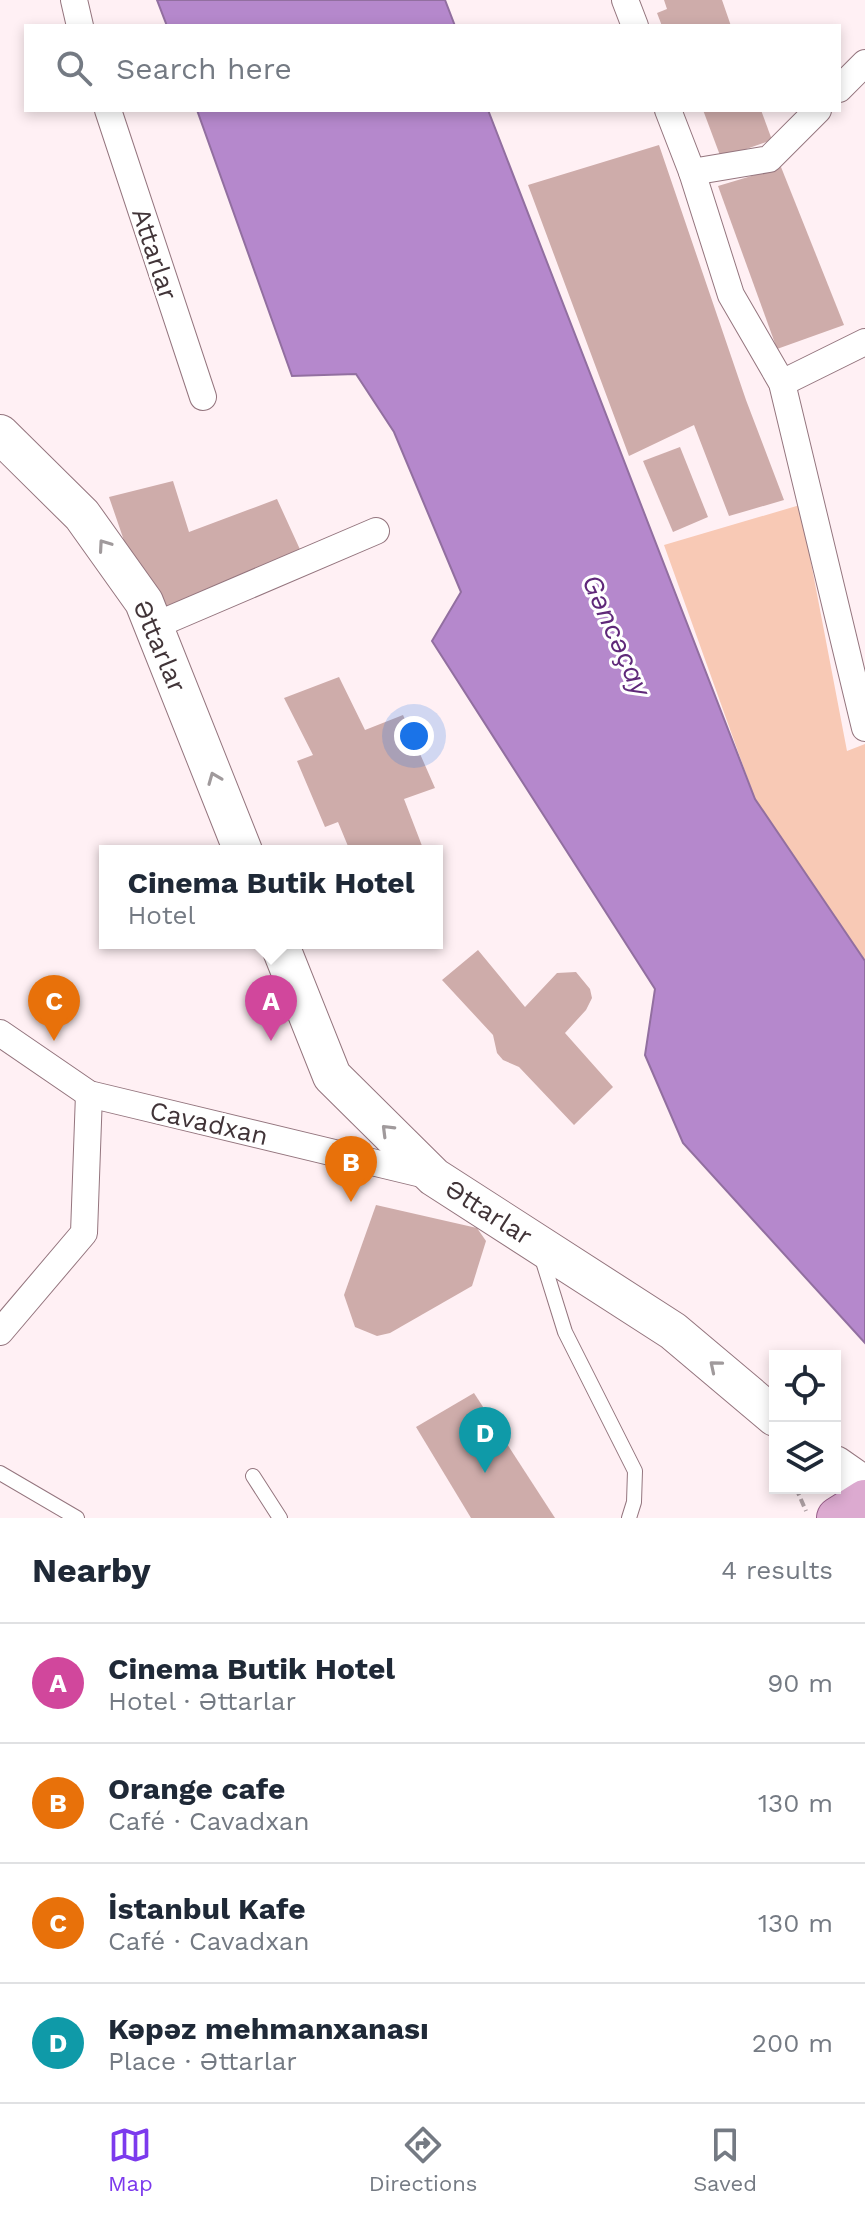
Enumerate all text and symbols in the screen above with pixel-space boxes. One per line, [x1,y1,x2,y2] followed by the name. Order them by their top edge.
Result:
[24,24,841,112] search box
[52,46,96,90] icon: search
[116,51,292,86] text: Search here
[126,204,184,304] street label: Attarlar
[99,539,113,553] one-way arrow
[575,569,659,703] water label: Gəncəçay
[127,595,193,697] street label: Əttarlar
[394,716,434,756] your location
[207,772,224,786] one-way arrow
[99,845,443,949] popup
[127,865,415,900] text: Cinema Butik Hotel
[127,900,196,930] text: Hotel
[28,975,80,1041] pin: C
[245,975,297,1041] pin: A
[147,1095,271,1151] street label: Cavadxan
[382,1125,396,1139] one-way arrow
[325,1136,377,1202] pin: B
[440,1173,538,1251] street label: Əttarlar
[769,1350,841,1494] map controls
[769,1350,841,1422] button: locate
[710,1361,725,1376] one-way arrow
[459,1407,511,1473] pin: D
[769,1422,841,1494] button: layers
[32,1550,151,1590] text: Nearby
[721,1555,833,1585] text: 4 results
[108,1651,395,1686] text: Cinema Butik Hotel
[49,1668,67,1698] text: A
[767,1668,833,1698] text: 90 m
[108,1686,296,1716] text: Hotel · Əttarlar
[108,1771,285,1806] text: Orange cafe
[49,1788,67,1818] text: B
[758,1788,833,1818] text: 130 m
[108,1806,310,1836] text: Café · Cavadxan
[108,1891,306,1926] text: İstanbul Kafe
[49,1908,67,1938] text: C
[758,1908,833,1938] text: 130 m
[108,1926,310,1956] text: Café · Cavadxan
[108,2011,429,2046] text: Kəpəz mehmanxanası
[49,2028,67,2058] text: D
[752,2028,833,2058] text: 200 m
[108,2046,297,2076] text: Place · Əttarlar
[108,2123,153,2196] tab: Map
[369,2123,477,2196] tab: Directions
[693,2123,757,2196] tab: Saved

